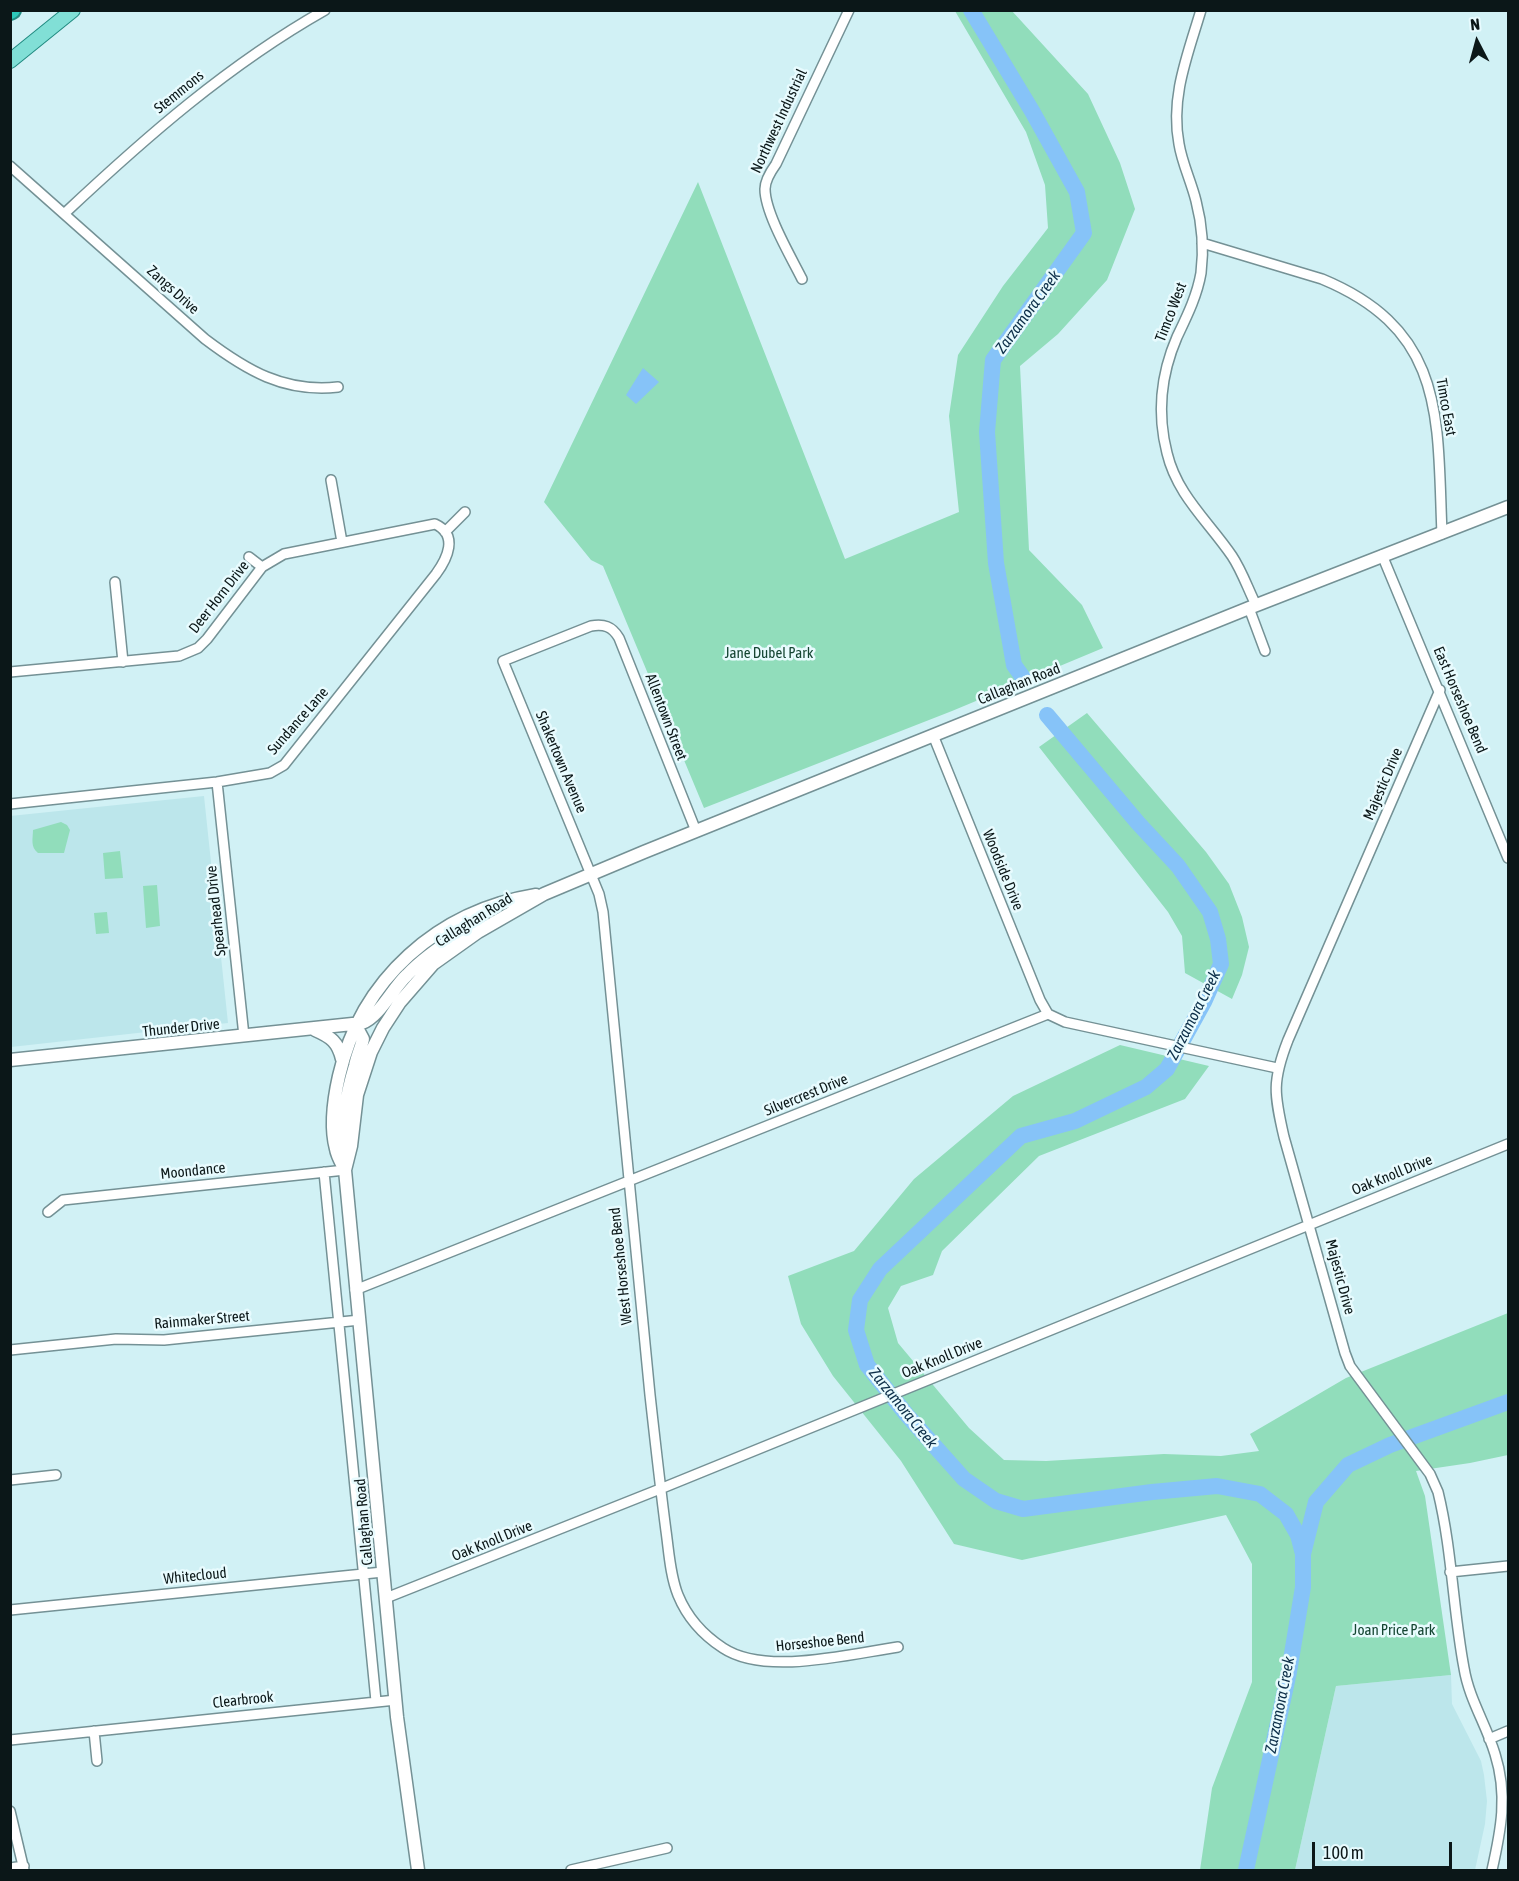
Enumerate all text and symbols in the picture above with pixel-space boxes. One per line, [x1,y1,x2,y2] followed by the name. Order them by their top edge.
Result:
[1447,12,1507,72] north arrow
[1469,15,1481,34] text: N
[747,66,811,176] street label: Northwest Industrial
[151,67,207,117] street label: Stemmons
[143,262,203,318] street label: Zangs Drive
[991,267,1065,357] water label: Zarzamora Creek
[1151,280,1191,344] street label: Timco West
[1432,377,1460,437] street label: Timco East
[185,557,253,637] street label: Deer Horn Drive
[725,644,813,662] park label: Jane Dubel Park
[1429,644,1491,756] street label: East Horseshoe Bend
[975,659,1063,709] street label: Callaghan Road
[641,671,691,763] street label: Allentown Street
[264,684,332,758] street label: Sundance Lane
[531,708,591,816] street label: Shakertown Avenue
[1360,745,1406,823] street label: Majestic Drive
[979,827,1027,913] street label: Woodside Drive
[202,865,230,957] street label: Spearhead Drive
[432,889,516,951] street label: Callaghan Road
[1163,967,1225,1063] water label: Zarzamora Creek
[141,1015,221,1041] street label: Thunder Drive
[762,1070,850,1120] street label: Silvercrest Drive
[1349,1151,1435,1199] street label: Oak Knoll Drive
[160,1159,226,1183] street label: Moondance
[606,1206,636,1326] street label: West Horseshoe Bend
[1321,1237,1359,1317] street label: Majestic Drive
[154,1307,250,1333] street label: Rainmaker Street
[899,1334,985,1382] street label: Oak Knoll Drive
[865,1364,941,1452] water label: Zarzamora Creek
[351,1478,377,1566] street label: Callaghan Road
[449,1517,535,1565] street label: Oak Knoll Drive
[163,1564,227,1588] street label: Whitecloud
[1353,1621,1435,1639] park label: Joan Price Park
[775,1628,865,1656] street label: Horseshoe Bend
[1261,1655,1299,1755] water label: Zarzamora Creek
[212,1688,274,1712] street label: Clearbrook
[1315,1830,1454,1868] scale bar
[1323,1842,1364,1863] text: 100 m

